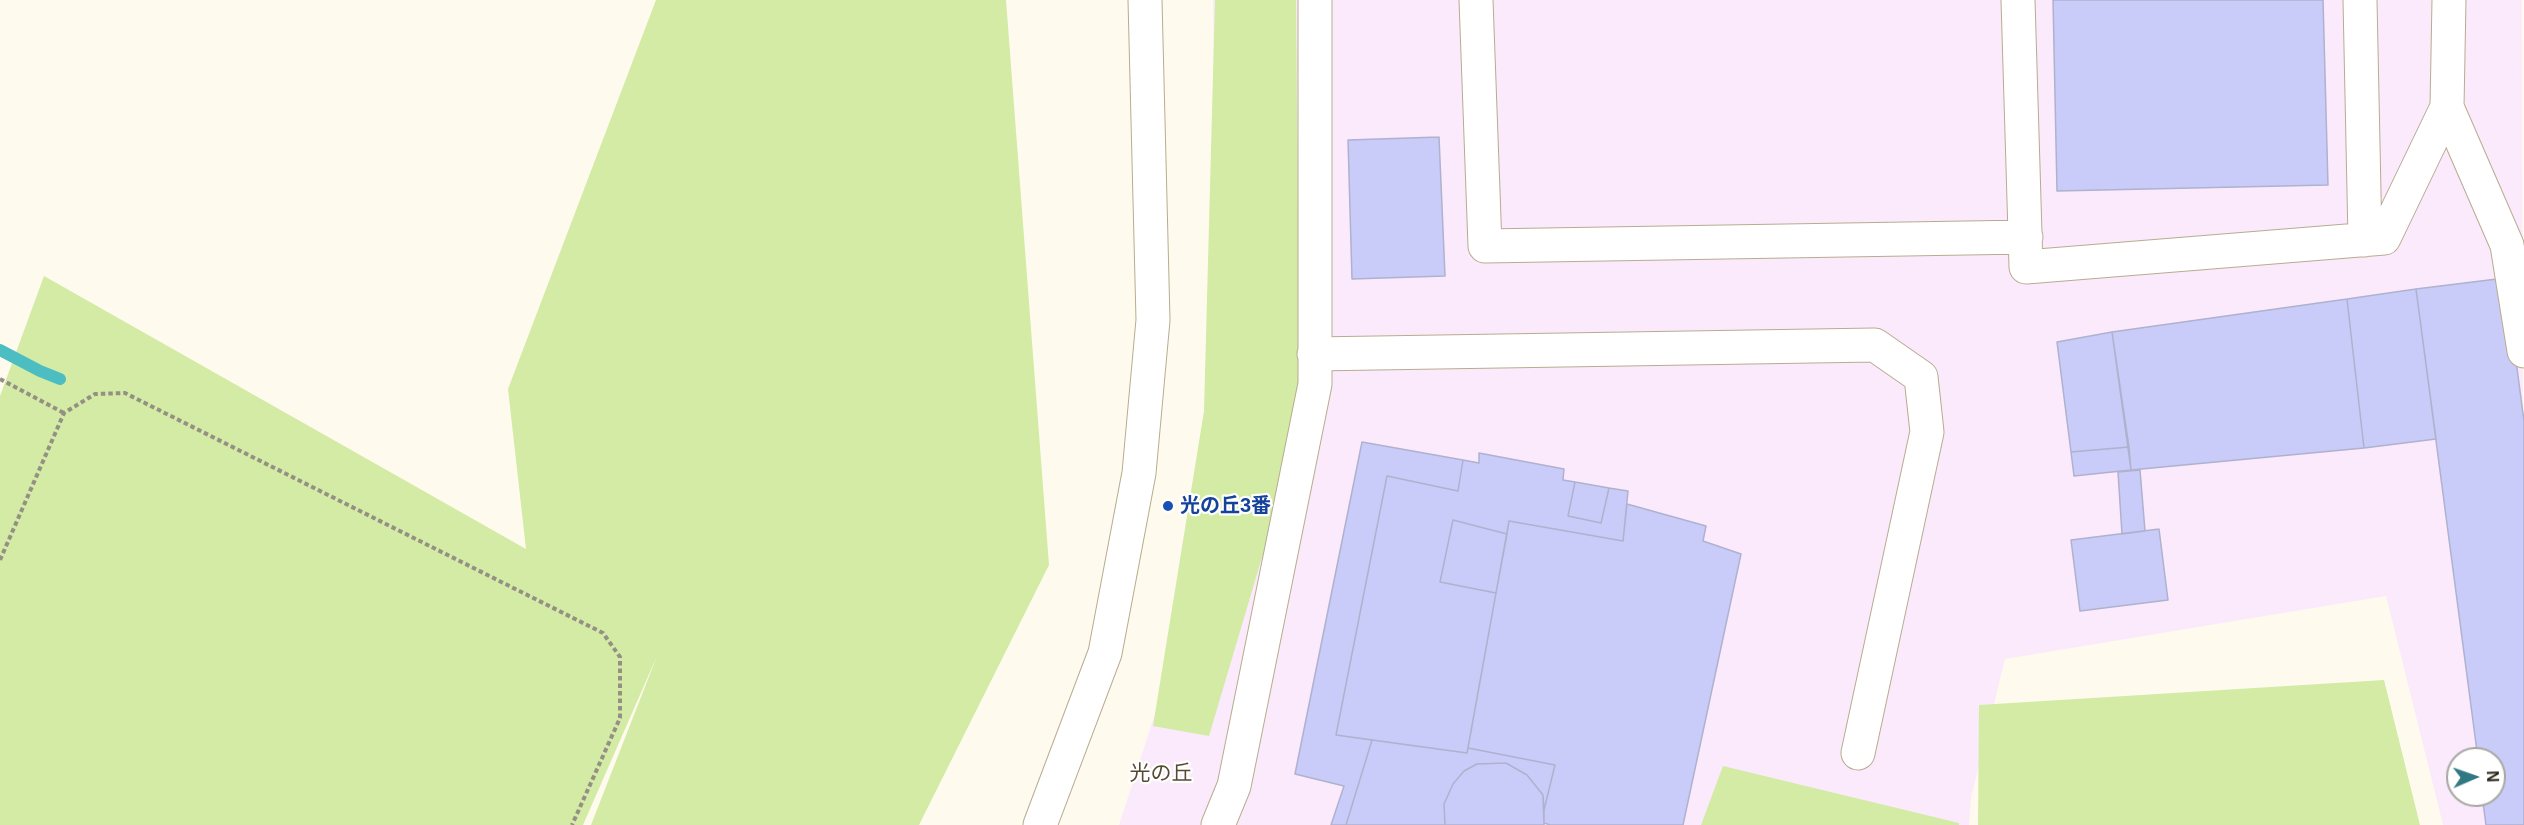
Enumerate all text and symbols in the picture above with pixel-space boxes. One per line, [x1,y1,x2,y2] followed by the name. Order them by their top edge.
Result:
[1180,494,1271,518] place label: 光の丘3番
[1161,499,1175,513] marker: 光の丘3番
[2446,747,2506,807] north arrow
[1130,761,1192,787] district label: 光の丘
[2484,770,2501,782] text: N

